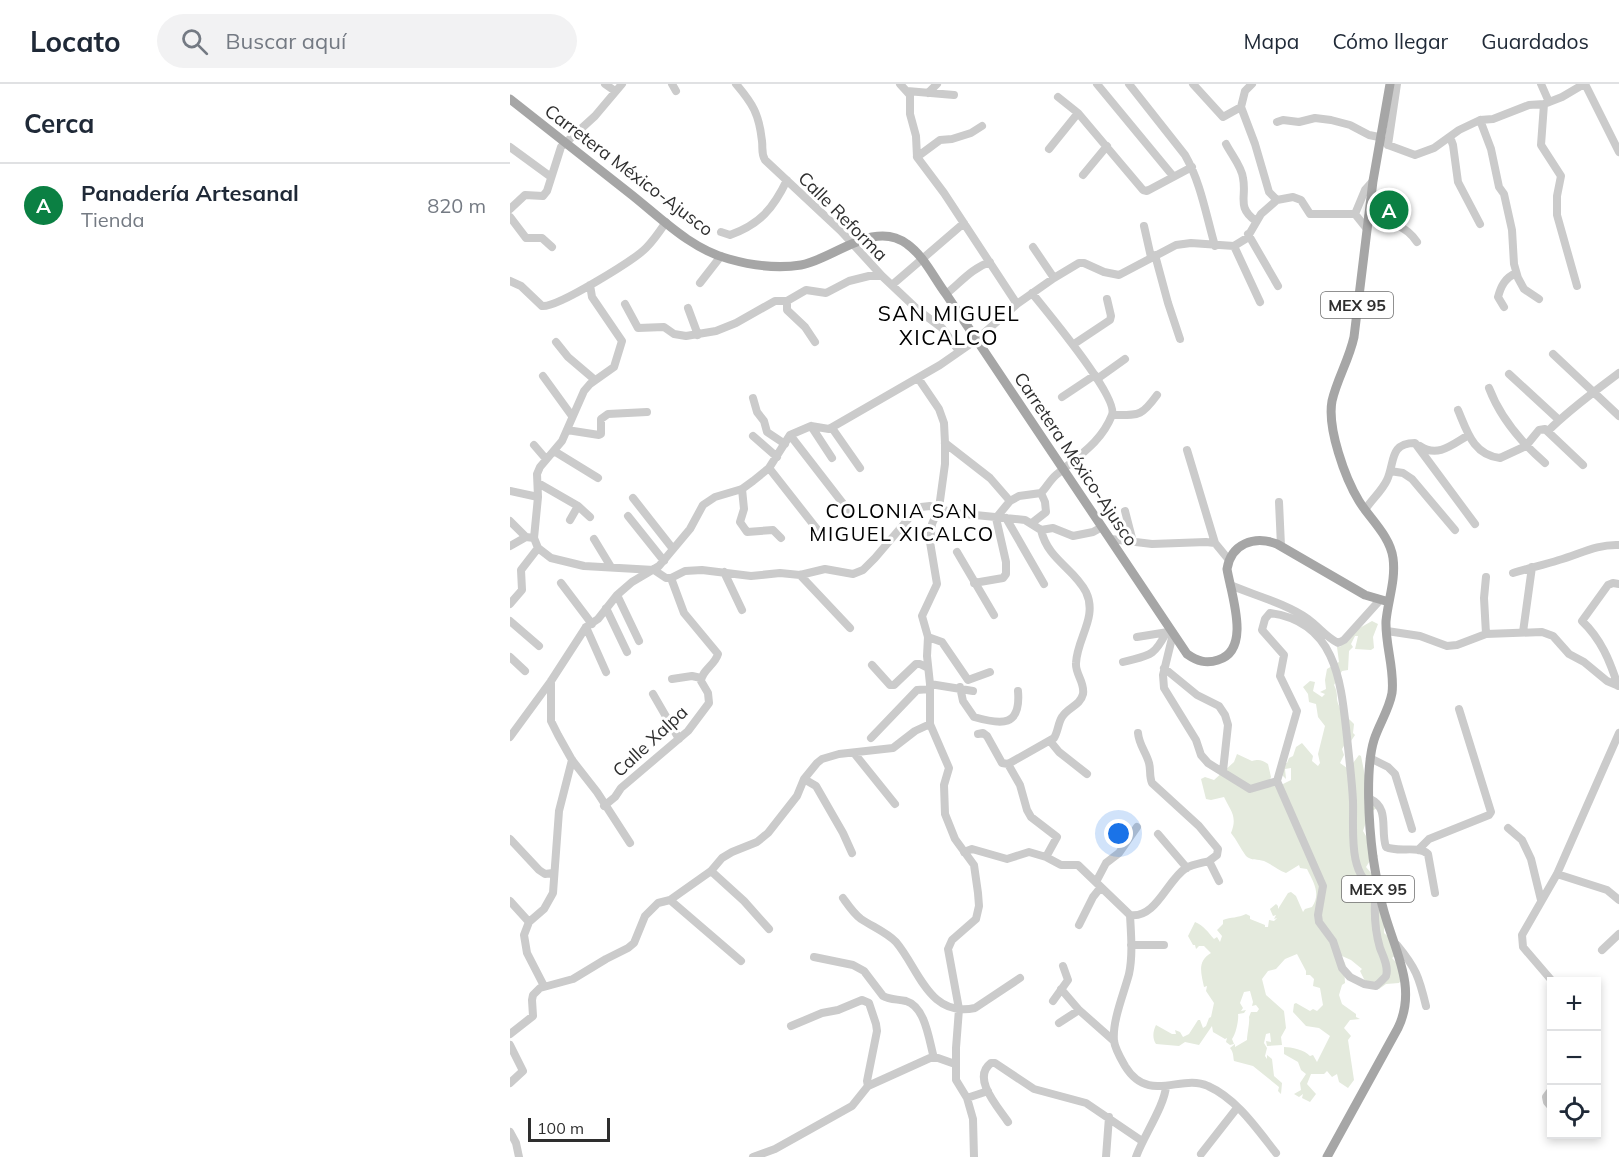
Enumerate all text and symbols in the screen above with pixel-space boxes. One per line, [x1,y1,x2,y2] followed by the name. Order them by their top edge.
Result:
[157,14,577,68] search box
[30,24,121,59] text: Locato
[178,25,211,58] icon: search
[226,27,346,55] text: Buscar aquí
[1244,28,1299,54] text: Mapa
[1332,28,1448,54] text: Cómo llegar
[1481,28,1589,54] text: Guardados
[540,99,718,241] street label: Carretera México-Ajusco
[24,107,94,140] text: Cerca
[793,166,893,266] street label: Calle Reforma
[81,179,299,207] text: Panadería Artesanal
[1370,188,1408,232] pin: A
[36,193,51,218] text: A
[427,193,486,218] text: 820 m
[81,207,144,232] text: Tienda
[1321,292,1393,318] road number: MEX 95
[878,300,1020,350] district label: SAN MIGUEL XICALCO
[1009,368,1143,550] street label: Carretera México-Ajusco
[809,498,995,546] district label: COLONIA SAN MIGUEL XICALCO
[608,700,692,782] street label: Calle Xalpa
[1104,819,1133,848] your location
[1342,876,1414,902] road number: MEX 95
[1547,977,1601,1139] map controls
[1547,977,1601,1031] button: +
[1547,1031,1601,1085] button: −
[1547,1085,1601,1139] button: locate
[528,1115,610,1142] scale bar
[537,1118,584,1138] text: 100 m

